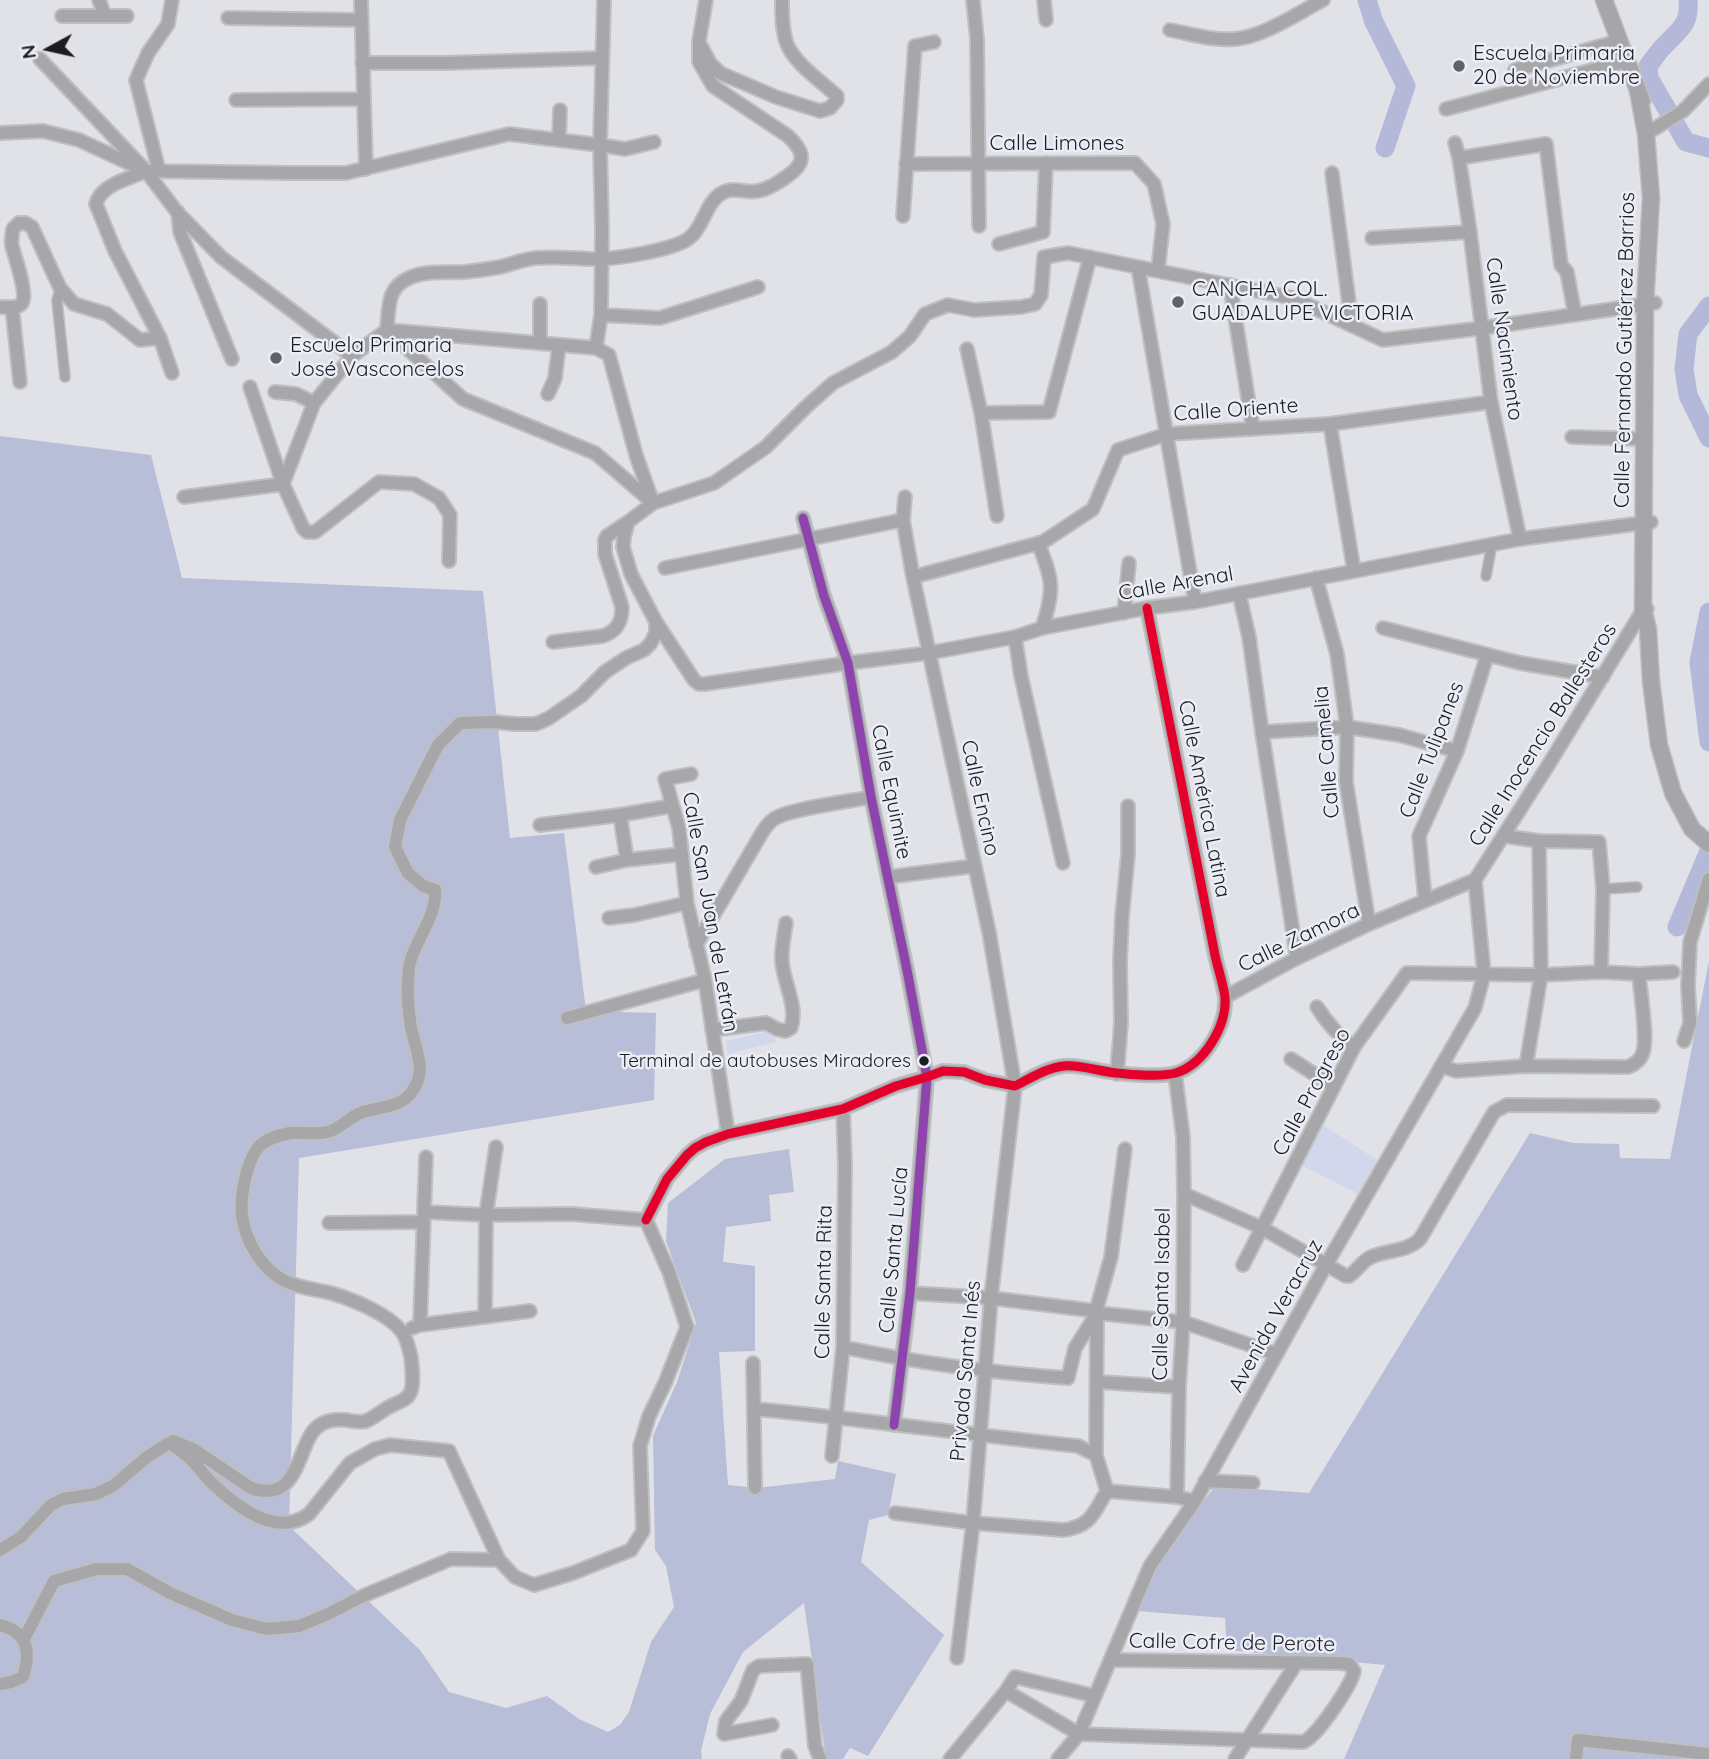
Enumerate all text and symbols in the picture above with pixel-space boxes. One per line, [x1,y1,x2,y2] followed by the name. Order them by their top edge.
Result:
[14,14,84,84] north arrow
[1473,41,1640,91] place label: Escuela Primaria 20 de Noviembre
[15,43,41,61] text: N
[1451,58,1467,74] marker: Escuela Primaria 20 de Noviembre
[990,131,1124,157] street label: Calle Limones
[1610,192,1640,508] street label: Calle Fernando Gutiérrez Barrios
[1480,256,1528,422] street label: Calle Nacimiento
[1192,277,1414,327] place label: CANCHA COL. GUADALUPE VICTORIA
[1170,294,1186,310] marker: CANCHA COL. GUADALUPE VICTORIA
[290,333,464,383] place label: Escuela Primaria José Vasconcelos
[268,350,284,366] marker: Escuela Primaria José Vasconcelos
[1173,393,1299,427] street label: Calle Oriente
[1117,561,1235,607] street label: Calle Arenal
[1464,619,1622,851] street label: Calle Inocencio Ballesteros
[1394,678,1470,822] street label: Calle Tulipanes
[1309,685,1345,819] street label: Calle Camelia
[1173,698,1235,900] street label: Calle América Latina
[866,722,916,862] street label: Calle Equimite
[955,738,1005,858] street label: Calle Encino
[676,790,744,1034] street label: Calle San Juan de Letrán
[1234,898,1364,978] street label: Calle Zamora
[1268,1024,1356,1160] street label: Calle Progreso
[619,1050,911,1072] place label: Terminal de autobuses Miradores
[917,1054,931,1068] marker: Terminal de autobuses Miradores
[874,1166,914,1334] street label: Calle Santa Lucía
[810,1205,838,1359] street label: Calle Santa Rita
[1148,1207,1176,1381] street label: Calle Santa Isabel
[1224,1235,1328,1397] street label: Avenida Veracruz
[946,1280,986,1462] street label: Privada Santa Inés
[1129,1629,1335,1657] street label: Calle Cofre de Perote

